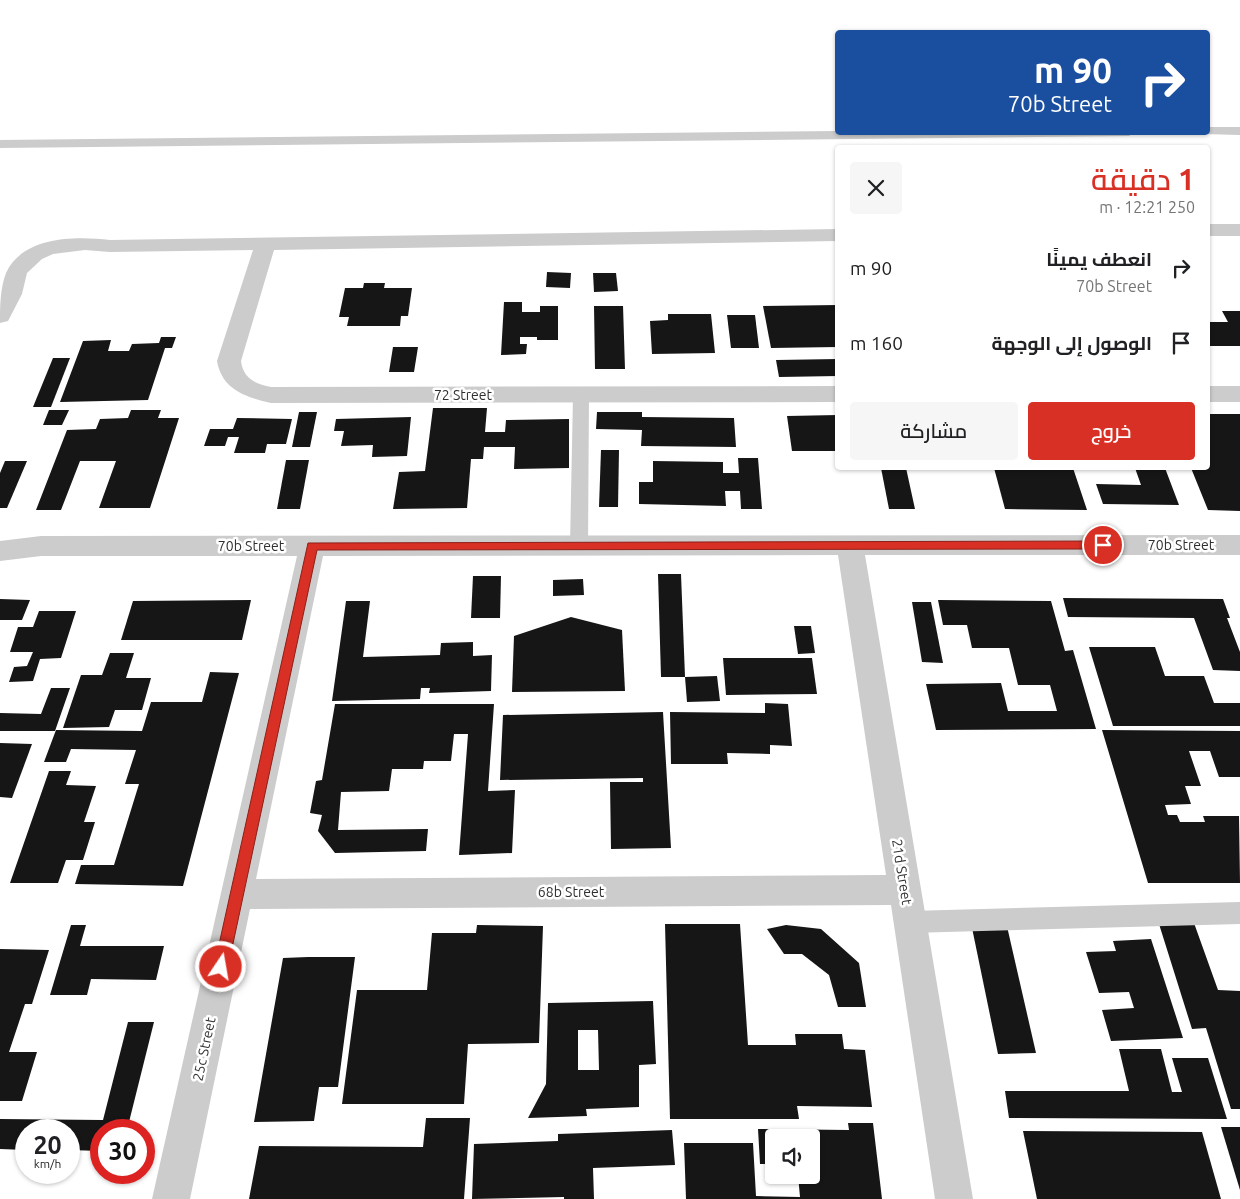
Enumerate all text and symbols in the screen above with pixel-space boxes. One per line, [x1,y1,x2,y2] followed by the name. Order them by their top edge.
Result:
[1034,50,1112,90] text: 90 m
[1130,50,1195,115] icon: right
[1008,91,1112,116] text: 70b Street
[850,162,902,214] button: close
[1091,162,1195,196] text: 1 دقيقة
[1099,198,1195,216] text: 250 m · 12:21
[1046,248,1152,270] text: انعطف يمينًا
[1167,254,1195,282] icon: right
[850,257,892,279] text: 90 m
[1076,277,1152,295] text: 70b Street
[1167,329,1195,357] icon: arrive
[850,332,903,354] text: 160 m
[992,332,1152,354] text: الوصول إلى الوجهة
[434,387,493,403] street label: 72 Street
[850,402,1018,460] button: مشاركة
[1028,402,1195,460] button: خروج
[1082,524,1124,566] pin
[1089,531,1117,559] icon: arrive
[1148,537,1215,553] street label: 70b Street
[218,538,285,554] street label: 70b Street
[889,838,915,906] street label: 21d Street
[538,884,605,900] street label: 68b Street
[194,940,246,992] position arrow
[189,1015,219,1082] street label: 25c Street
[90,1119,155,1184] speed limit sign: 30
[765,1129,820,1184] map controls
[765,1129,820,1184] button: sound
[33,1131,62,1159] text: 20
[34,1157,61,1170] text: km/h

